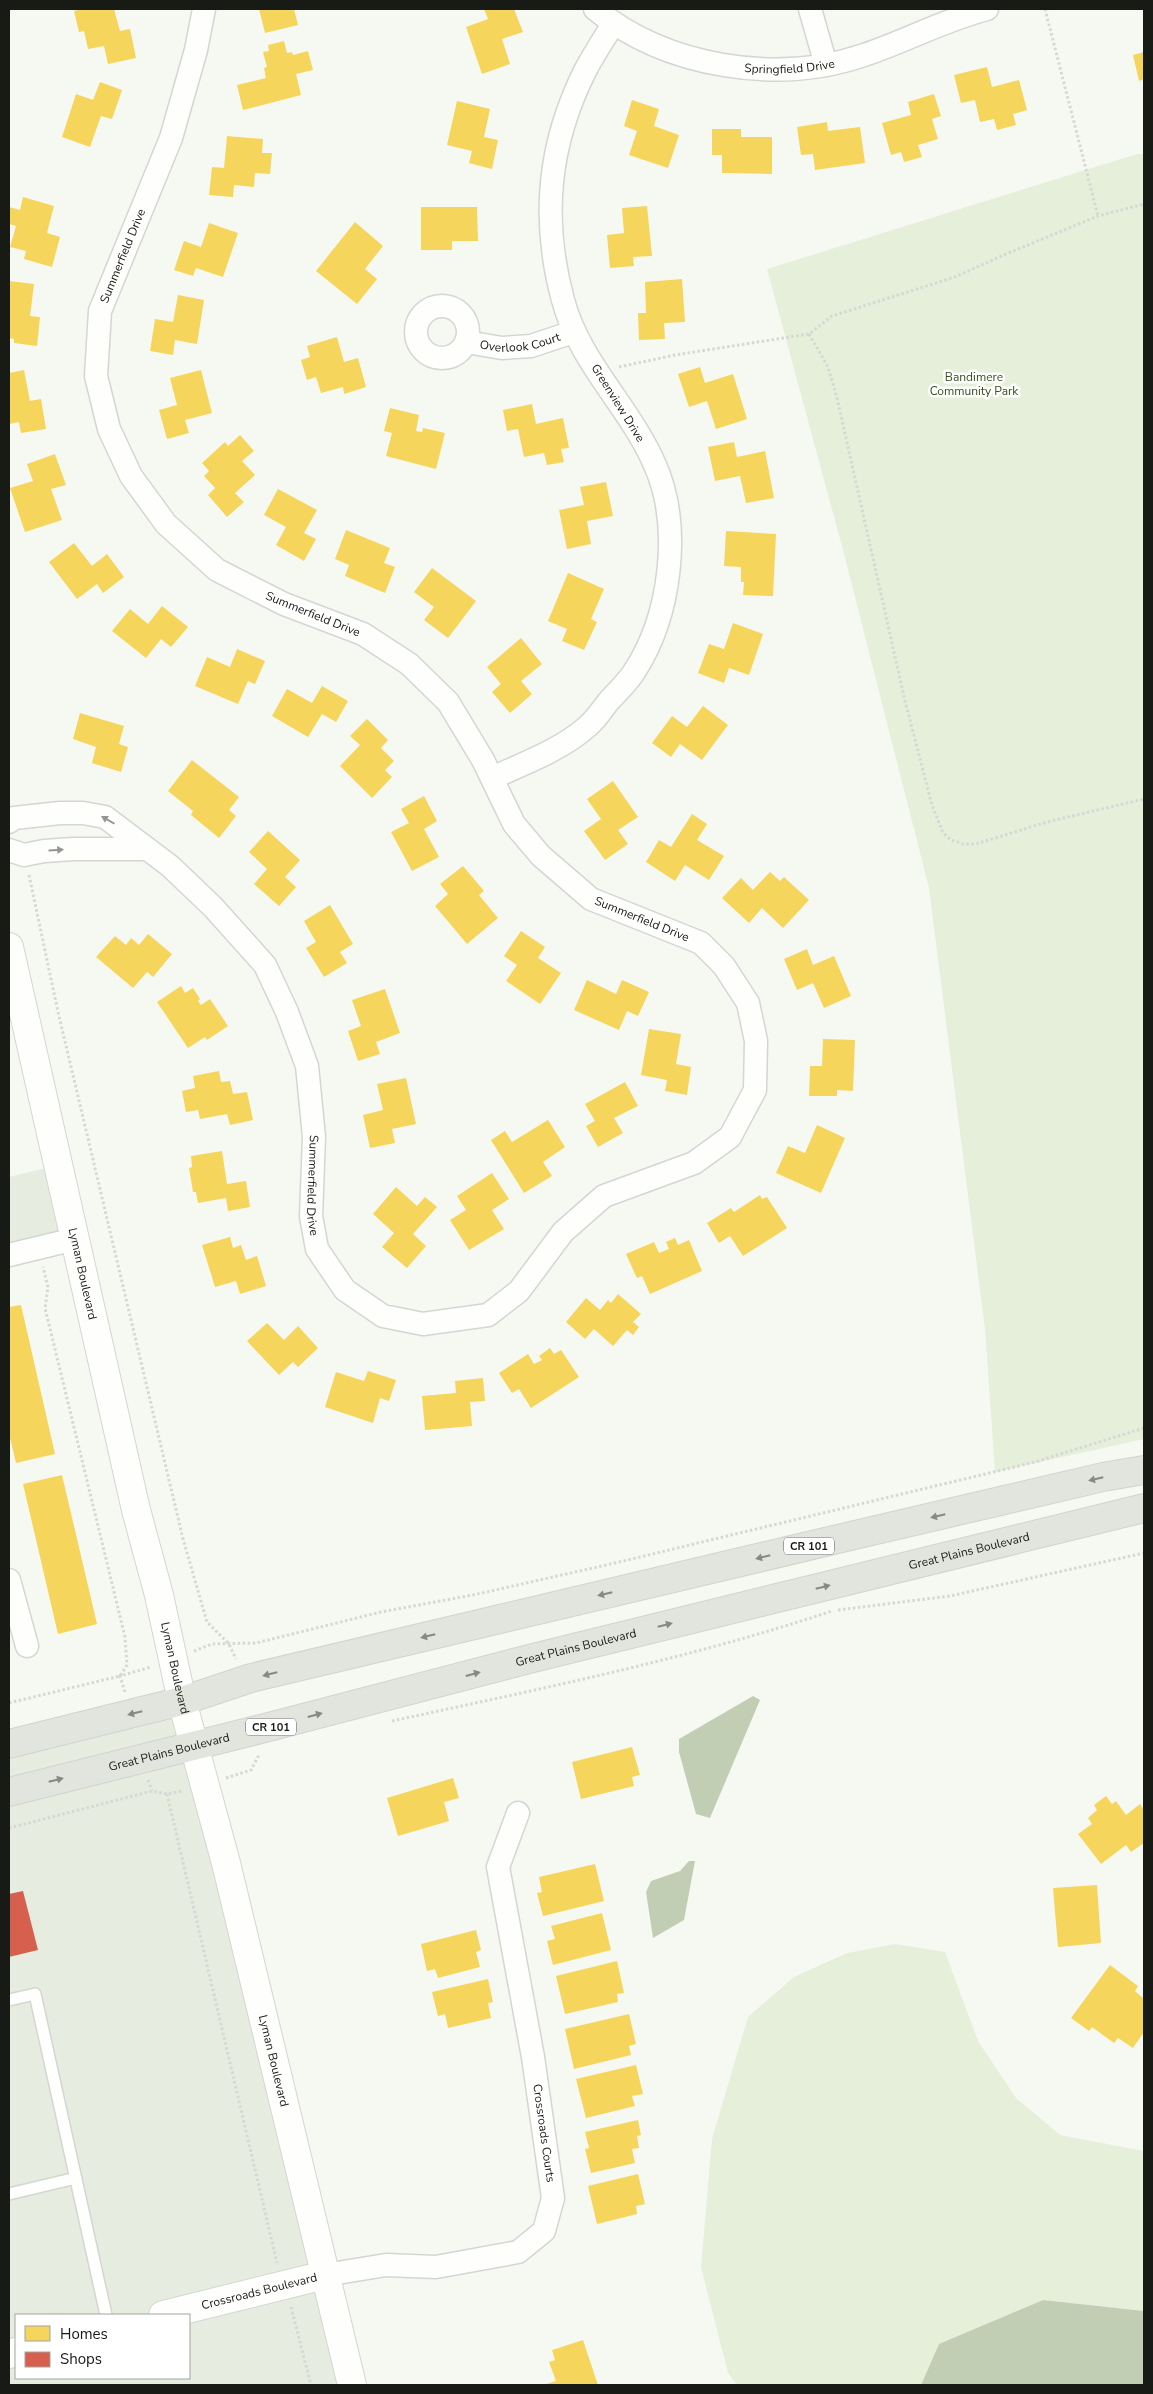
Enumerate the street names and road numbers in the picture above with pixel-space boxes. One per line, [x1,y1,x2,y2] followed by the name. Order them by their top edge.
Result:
[744,55,836,77] street label: Springfield Drive
[96,206,149,306] street label: Summerfield Drive
[479,329,563,356] street label: Overlook Court
[588,361,648,445] street label: Greenview Drive
[263,588,363,640] street label: Summerfield Drive
[592,893,692,945] street label: Summerfield Drive
[303,1135,322,1237] street label: Summerfield Drive
[65,1226,101,1321] street label: Lyman Boulevard
[907,1528,1031,1573] street label: Great Plains Boulevard
[784,1538,834,1554] road number: CR 101
[157,1621,193,1716] street label: Lyman Boulevard
[514,1625,638,1670] street label: Great Plains Boulevard
[246,1718,296,1735] road number: CR 101
[107,1729,231,1775] street label: Great Plains Boulevard
[255,2013,293,2108] street label: Lyman Boulevard
[529,2083,559,2183] street label: Crossroads Courts
[200,2269,319,2313] street label: Crossroads Boulevard

